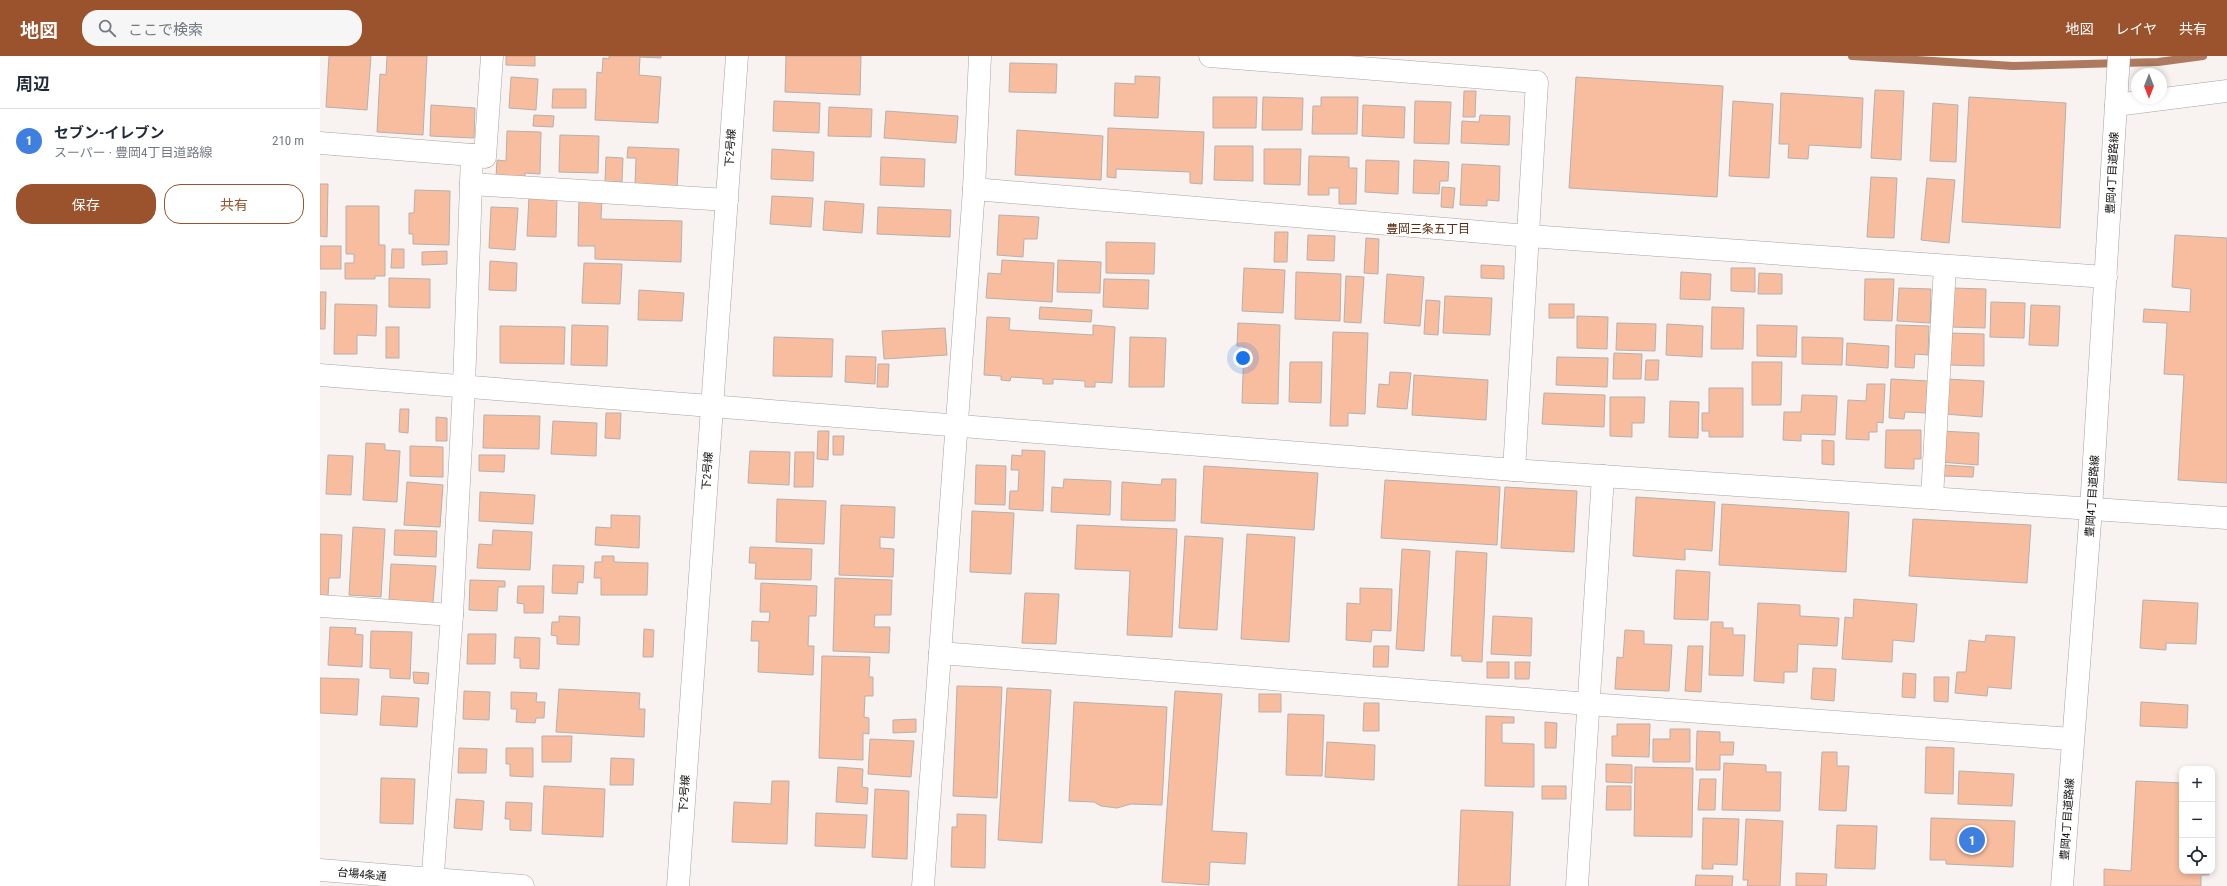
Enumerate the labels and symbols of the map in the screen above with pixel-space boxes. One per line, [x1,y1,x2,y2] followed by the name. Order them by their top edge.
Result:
[2131,68,2167,104] north arrow
[723,128,738,168] street label: 下2号線
[2104,132,2121,215] street label: 豊岡4丁目道路線
[1386,222,1470,236] district label: 豊岡三条五丁目
[1233,348,1253,368] your location
[700,451,715,491] street label: 下2号線
[2083,454,2102,538] street label: 豊岡4丁目道路線
[677,774,692,814] street label: 下2号線
[2058,777,2077,861] street label: 豊岡4丁目道路線
[1959,825,1985,855] pin: 1
[337,866,387,883] street label: 台場4条通

